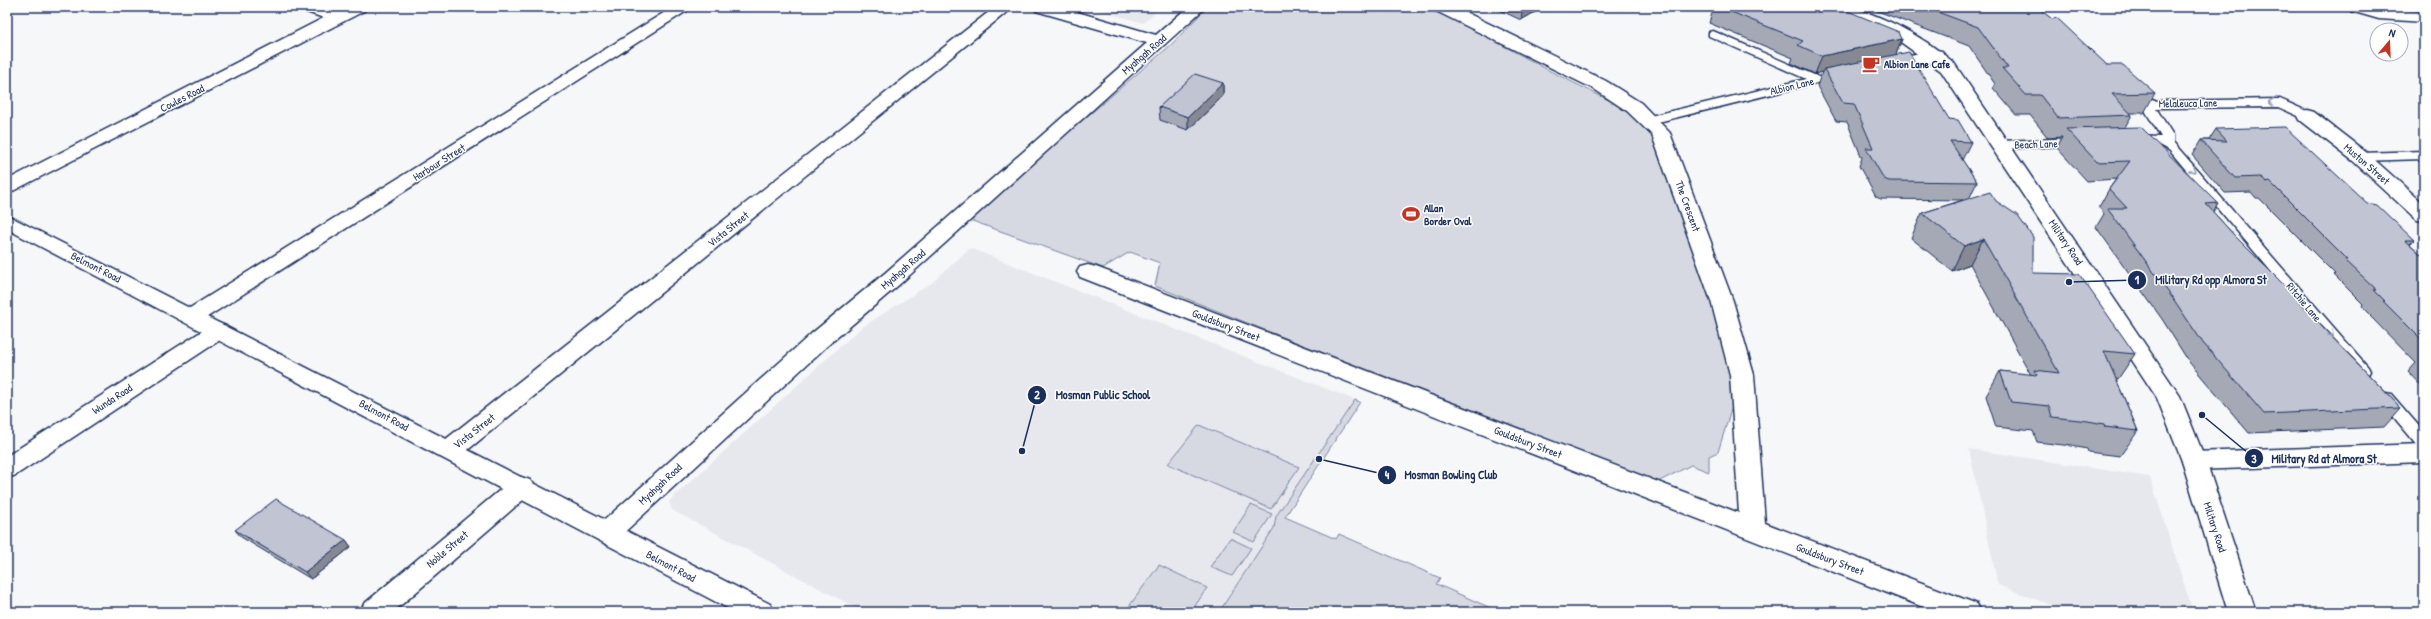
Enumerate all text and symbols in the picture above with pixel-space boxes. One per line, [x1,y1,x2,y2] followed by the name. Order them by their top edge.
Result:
[2369,22,2409,62] north arrow
[2387,25,2397,40] text: N
[1119,30,1170,77] street label: Myahgah Road
[1861,54,1881,74] cafe icon: Albion Lane Cafe
[1884,57,1951,71] place label: Albion Lane Cafe
[1768,74,1816,98] street label: Albion Lane
[158,81,207,115] street label: Cowles Road
[2159,95,2218,111] street label: Melaleuca Lane
[2268,98,2274,107] one-way arrow
[2014,136,2059,152] street label: Beach Lane
[410,140,468,184] street label: Harbour Street
[2341,140,2393,188] street label: Muston Street
[2189,165,2196,173] one-way arrow
[1672,179,1704,233] street label: The Crescent
[1424,201,1473,228] place label: Allan Border Oval
[1401,204,1421,224] sports icon: Allan Border Oval
[705,208,752,250] street label: Vista Street
[2046,217,2087,268] street label: Military Road
[878,245,929,292] street label: Myahgah Road
[69,248,124,286] street label: Belmont Road
[2127,268,2275,292] callout: Military Rd opp Almora St
[2135,271,2140,288] text: 1
[2155,271,2268,289] text: Military Rd opp Almora St
[2283,279,2325,325] street label: Ritchie Lane
[1190,306,1262,344] street label: Gouldsbury Street
[2327,329,2334,336] one-way arrow
[89,380,135,417] street label: Wunda Road
[1027,383,1158,407] callout: Mosman Public School
[1034,386,1040,403] text: 2
[1056,386,1151,403] text: Mosman Public School
[357,396,412,434] street label: Belmont Road
[450,410,498,452] street label: Vista Street
[1492,423,1564,461] street label: Gouldsbury Street
[2244,446,2385,470] callout: Military Rd at Almora St
[2251,450,2257,467] text: 3
[2271,450,2377,468] text: Military Rd at Almora St
[635,460,685,508] street label: Myahgah Road
[1377,463,1506,487] callout: Mosman Bowling Club
[1385,466,1390,483] text: 4
[1404,466,1498,484] text: Mosman Bowling Club
[2200,500,2230,555] street label: Military Road
[423,527,471,571] street label: Noble Street
[1794,540,1866,578] street label: Gouldsbury Street
[644,547,699,585] street label: Belmont Road

